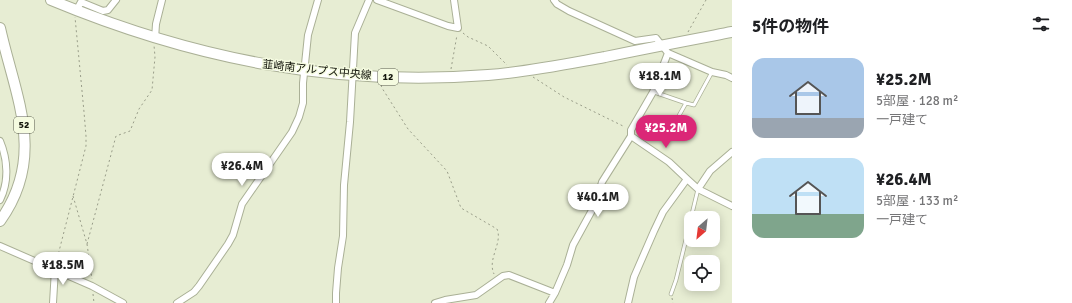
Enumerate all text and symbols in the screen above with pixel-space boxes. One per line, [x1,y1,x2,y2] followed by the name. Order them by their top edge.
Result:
[1030,13,1052,35] icon: filters
[752,16,829,37] text: 5件の物件
[262,58,372,82] street label: 韮崎南アルプス中央線
[627,63,693,97] pin: ¥18.1M
[639,68,681,84] text: ¥18.1M
[378,69,398,85] road number: 12
[876,69,932,90] text: ¥25.2M
[784,74,832,122] icon: home
[876,93,958,109] text: 5部屋 · 128 m²
[876,112,928,128] text: 一戸建て
[633,115,699,149] pin: ¥25.2M
[14,117,34,133] road number: 52
[645,120,687,136] text: ¥25.2M
[209,153,275,187] pin: ¥26.4M
[221,158,263,174] text: ¥26.4M
[876,169,932,190] text: ¥26.4M
[784,174,832,222] icon: home
[565,184,631,218] pin: ¥40.1M
[577,189,619,205] text: ¥40.1M
[876,193,958,209] text: 5部屋 · 133 m²
[684,211,720,247] north arrow
[684,211,720,291] map controls
[876,212,928,228] text: 一戸建て
[30,252,96,286] pin: ¥18.5M
[684,255,720,291] button: locate
[42,257,84,273] text: ¥18.5M

